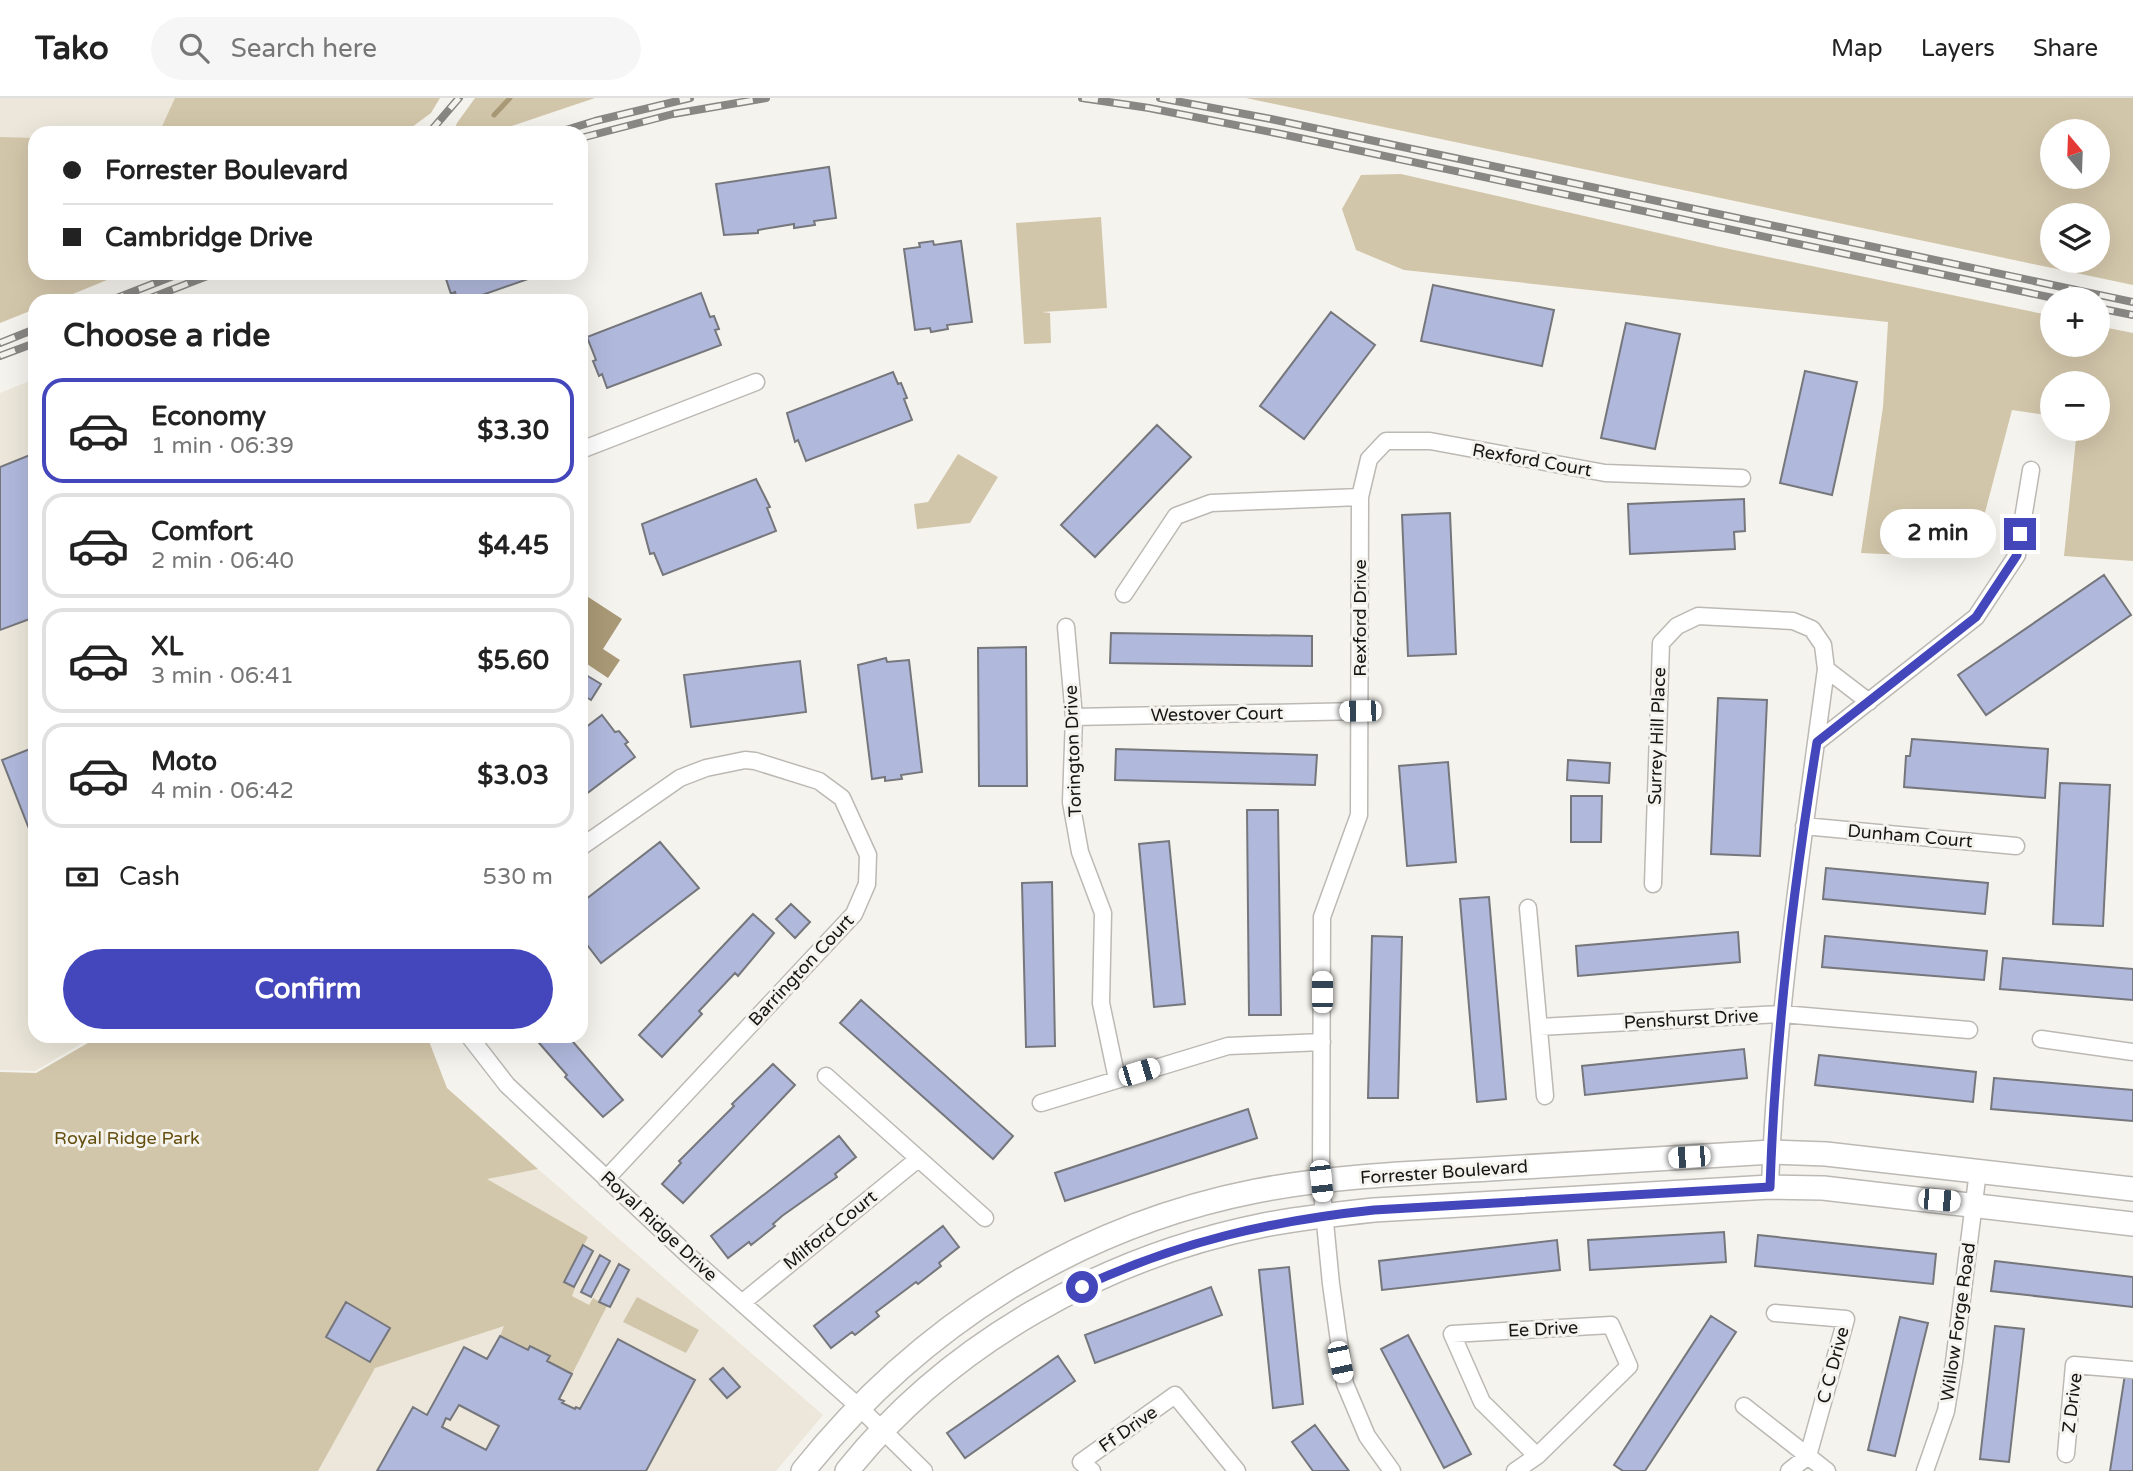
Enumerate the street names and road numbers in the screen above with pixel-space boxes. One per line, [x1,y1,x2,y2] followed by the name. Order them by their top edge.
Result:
[1471,439,1594,481] street label: Rexford Court
[1349,559,1371,677] street label: Rexford Drive
[1644,667,1670,805] street label: Surrey Hill Place
[1060,685,1086,817] street label: Torington Drive
[1150,702,1284,726] street label: Westover Court
[1847,820,1974,852] street label: Dunham Court
[744,910,858,1030] street label: Barrington Court
[1623,1004,1759,1034] street label: Penshurst Drive
[1359,1155,1529,1189] street label: Forrester Boulevard
[596,1166,722,1286] street label: Royal Ridge Drive
[779,1185,881,1274] street label: Milford Court
[1936,1241,1980,1403] street label: Willow Forge Road
[1507,1316,1579,1342] street label: Ee Drive
[1812,1324,1854,1406] street label: C C Drive
[2057,1372,2087,1434] street label: Z Drive
[1094,1401,1162,1457] street label: Ff Drive

